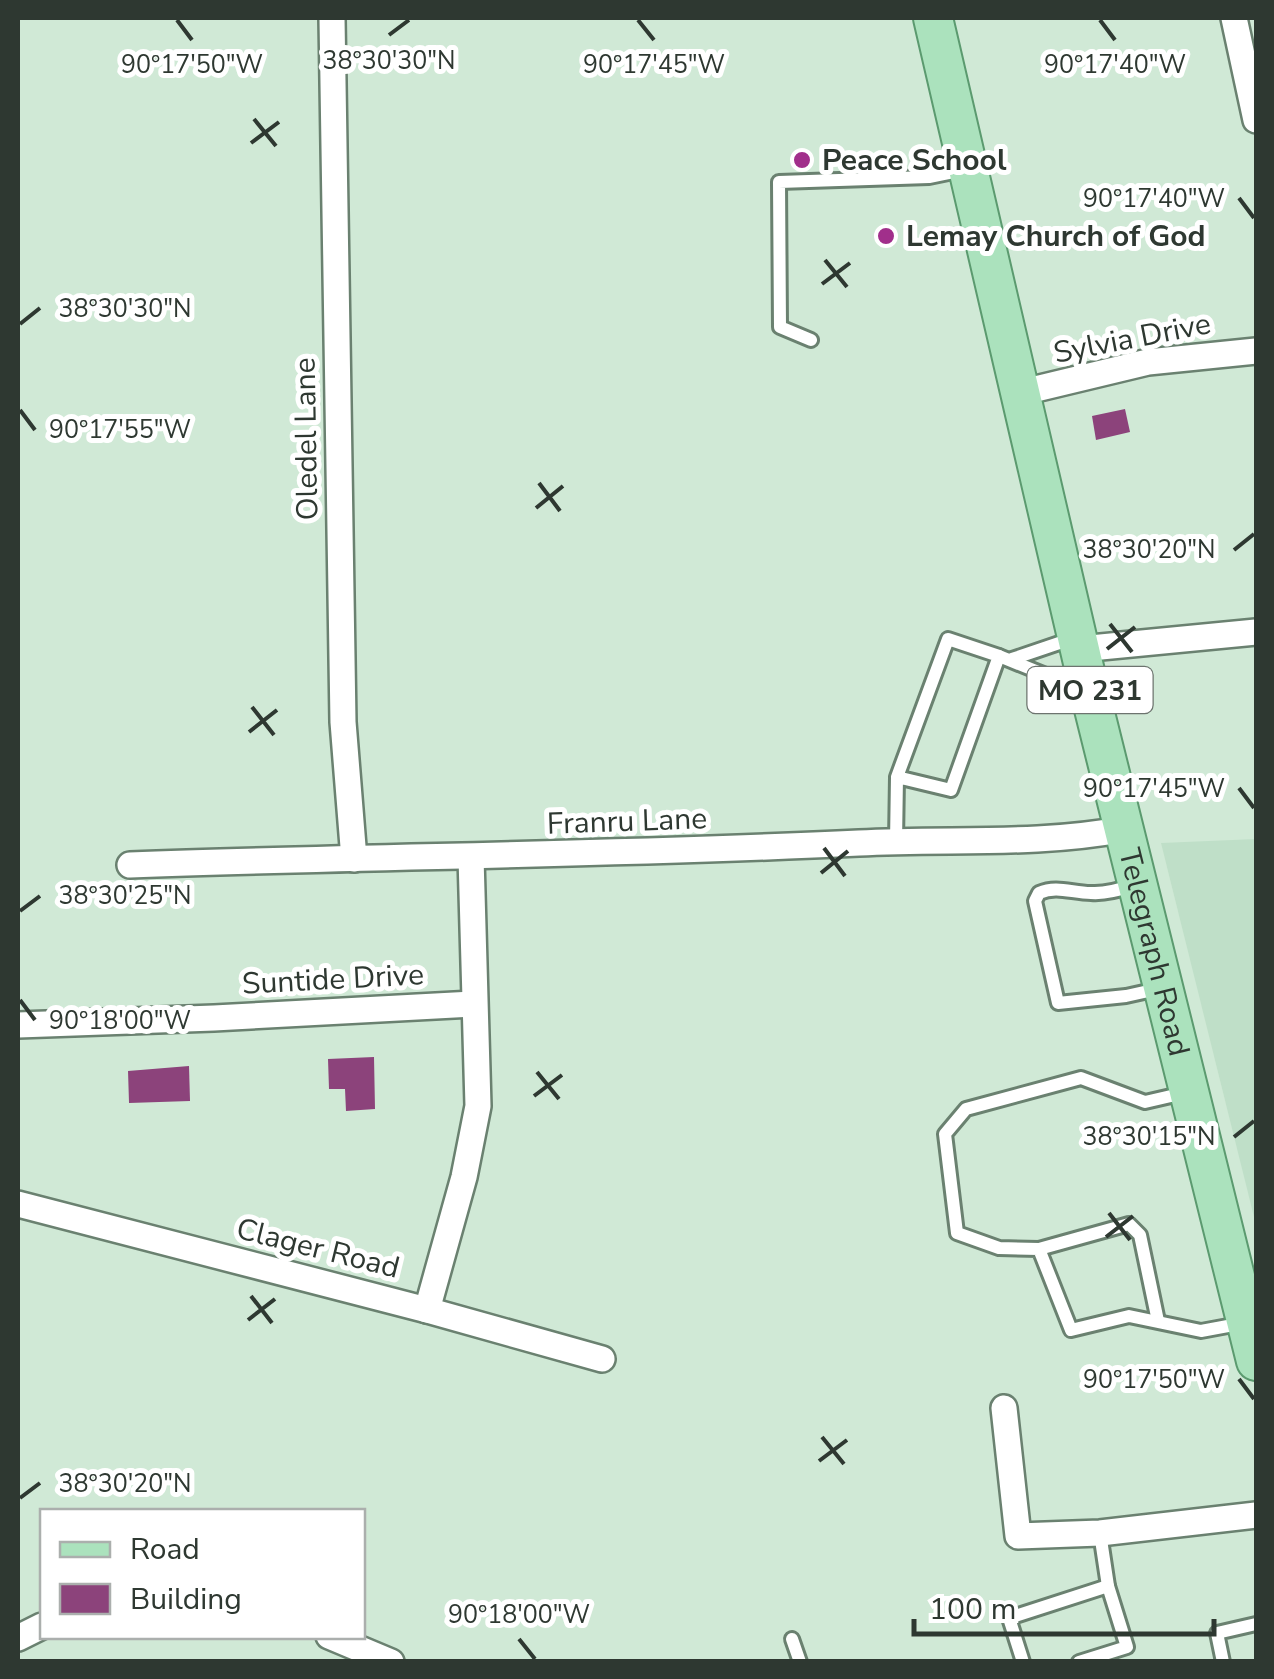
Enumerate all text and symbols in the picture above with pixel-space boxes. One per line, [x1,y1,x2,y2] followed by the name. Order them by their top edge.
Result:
[322,44,456,78] text: 38°30'30"N
[121,48,263,82] text: 90°17'50"W
[583,48,725,82] text: 90°17'45"W
[1044,48,1186,82] text: 90°17'40"W
[822,140,1007,181] place label: Peace School
[791,149,813,171] marker: Peace School
[1083,182,1225,216] text: 90°17'40"W
[906,216,1206,257] place label: Lemay Church of God
[875,225,897,247] marker: Lemay Church of God
[58,292,192,326] text: 38°30'30"N
[1050,303,1214,374] street label: Sylvia Drive
[285,357,328,521] street label: Oledel Lane
[49,413,191,447] text: 90°17'55"W
[1082,533,1216,567] text: 38°30'20"N
[1028,667,1152,713] road number: MO 231
[1083,772,1225,806] text: 90°17'45"W
[546,798,708,845] street label: Franru Lane
[1108,844,1199,1060] street label: Telegraph Road
[58,879,192,913] text: 38°30'25"N
[241,954,425,1005] street label: Suntide Drive
[49,1004,191,1038] text: 90°18'00"W
[1082,1120,1216,1154] text: 38°30'15"N
[232,1208,404,1289] street label: Clager Road
[1083,1363,1225,1397] text: 90°17'50"W
[58,1467,192,1501] text: 38°30'20"N
[40,1509,365,1639] legend
[130,1529,200,1570] text: Road
[914,1574,1214,1636] scale bar
[130,1579,242,1620] text: Building
[929,1589,1016,1630] text: 100 m
[448,1598,590,1632] text: 90°18'00"W

